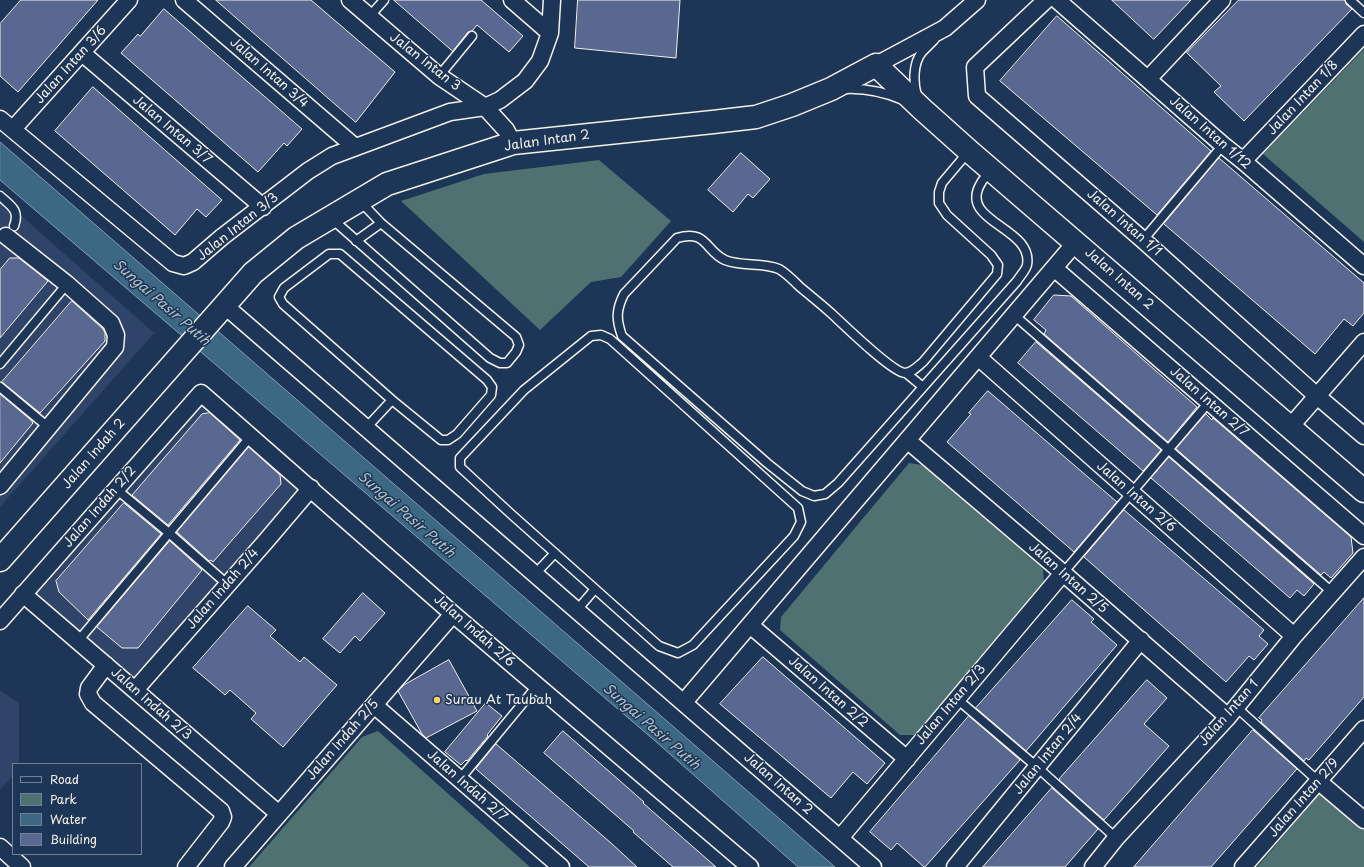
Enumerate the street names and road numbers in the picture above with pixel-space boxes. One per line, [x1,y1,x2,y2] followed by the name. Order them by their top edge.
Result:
[32,23,110,107] street label: Jalan Intan 3/6
[387,30,463,94] street label: Jalan Intan 3
[227,35,311,111] street label: Jalan Intan 3/4
[1264,57,1342,139] street label: Jalan Intan 1/8
[129,92,215,168] street label: Jalan Intan 3/7
[1166,93,1254,173] street label: Jalan Intan 1/12
[503,127,591,155] street label: Jalan Intan 2
[1083,186,1165,260] street label: Jalan Intan 1/1
[194,190,282,264] street label: Jalan Intan 3/3
[1081,245,1157,313] street label: Jalan Intan 2
[1166,364,1252,440] street label: Jalan Intan 2/7
[59,416,129,492] street label: Jalan Indah 2
[1093,458,1179,536] street label: Jalan Intan 2/6
[60,463,140,551] street label: Jalan Indah 2/2
[1025,539,1111,617] street label: Jalan Intan 2/5
[184,546,262,632] street label: Jalan Indah 2/4
[430,592,518,670] street label: Jalan Indah 2/6
[785,653,871,731] street label: Jalan Intan 2/2
[913,662,989,748] street label: Jalan Intan 2/3
[107,665,195,743] street label: Jalan Indah 2/3
[1196,677,1262,749] street label: Jalan Intan 1
[304,696,382,784] street label: Jalan Indah 2/5
[1011,710,1085,798] street label: Jalan Intan 2/4
[424,747,510,825] street label: Jalan Indah 2/7
[740,750,816,818] street label: Jalan Intan 2
[1266,756,1342,840] street label: Jalan Intan 2/9

